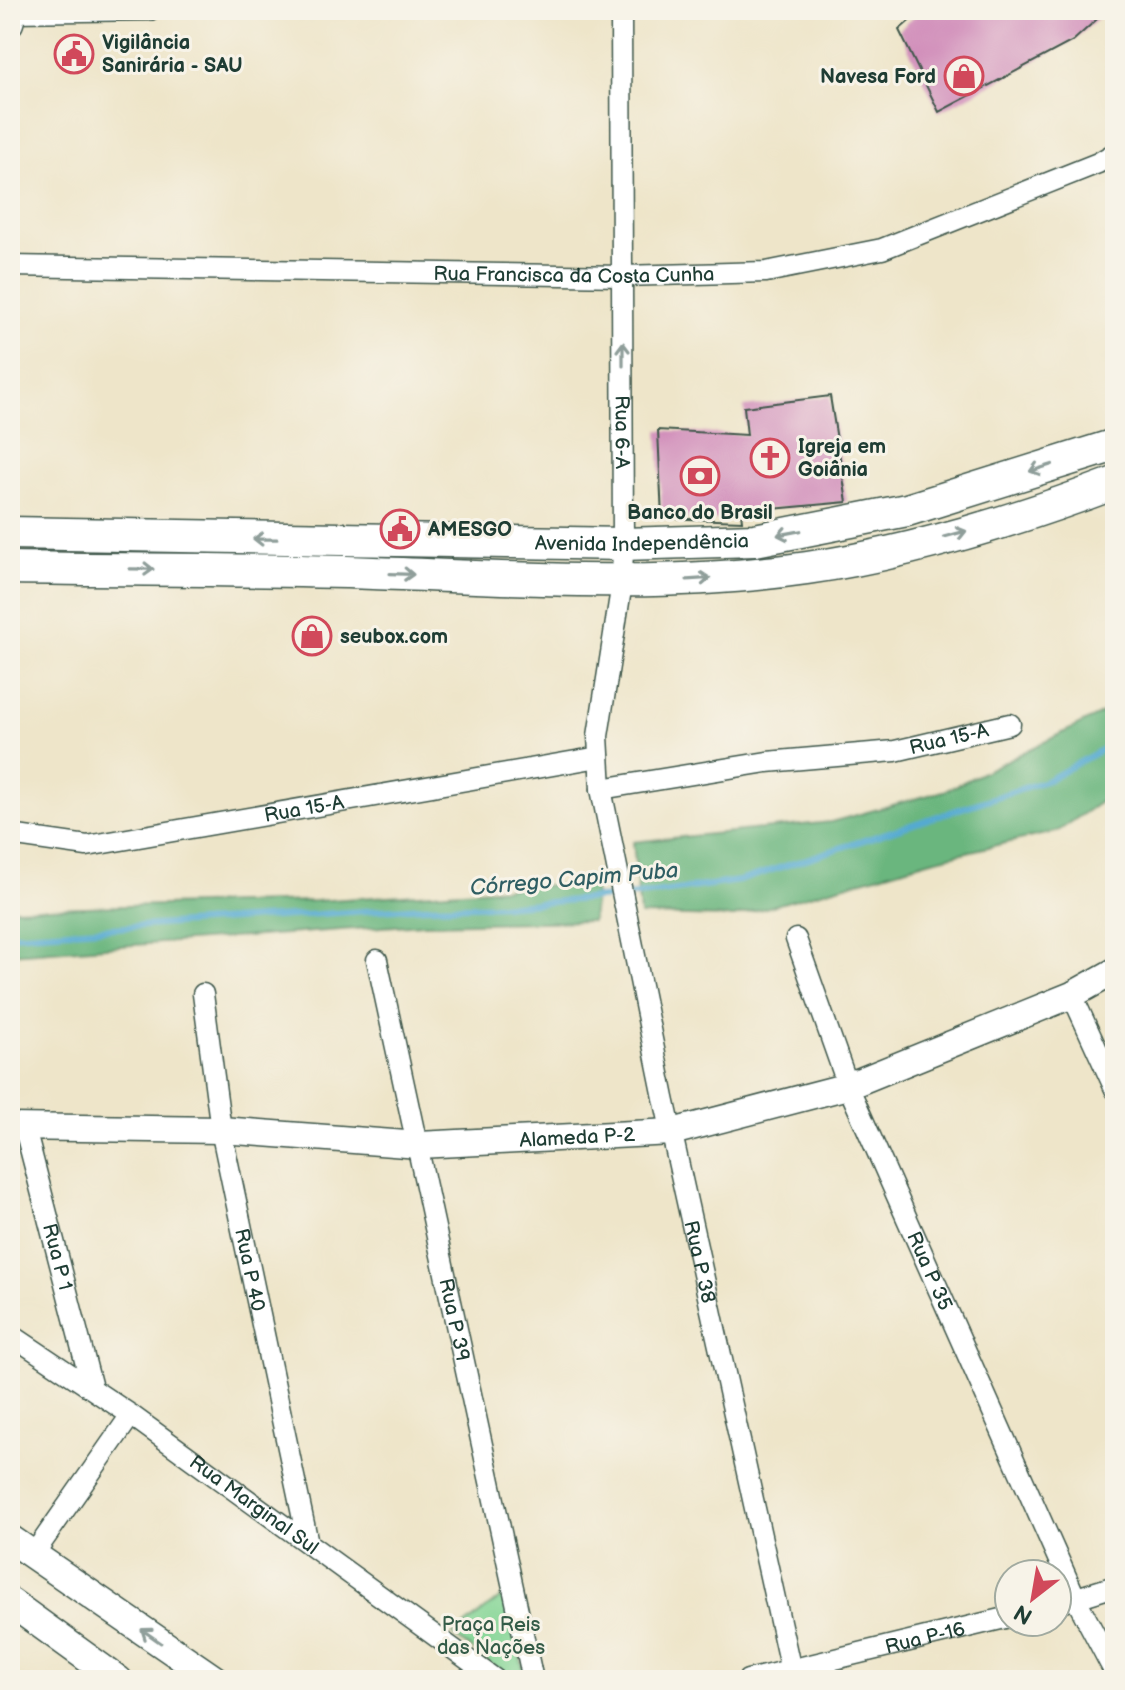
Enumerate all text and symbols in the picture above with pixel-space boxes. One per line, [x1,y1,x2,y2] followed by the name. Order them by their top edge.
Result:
[102,31,242,78] place label: Vigilância Sanirária - SAU
[53,33,95,75] public building icon: Vigilância Sanirária - SAU
[943,55,985,97] shop icon: Navesa Ford
[820,65,936,89] place label: Navesa Ford
[433,262,715,289] street label: Rua Francisca da Costa Cunha
[615,341,631,368] one-way arrow
[609,395,634,470] street label: Rua 6-A
[798,435,886,482] place label: Igreja em Goiânia
[749,437,791,479] church icon: Igreja em Goiânia
[679,455,721,497] bank icon: Banco do Brasil
[1028,461,1054,476] one-way arrow
[627,501,773,525] place label: Banco do Brasil
[379,508,421,550] public building icon: AMESGO
[427,518,512,542] place label: AMESGO
[941,526,967,541] one-way arrow
[777,527,802,542] one-way arrow
[535,529,749,557] street label: Avenida Independência
[252,532,279,547] one-way arrow
[128,562,155,577] one-way arrow
[388,566,415,581] one-way arrow
[686,571,712,586] one-way arrow
[291,615,333,657] shop icon: seubox.com
[340,625,448,649] place label: seubox.com
[907,718,992,760] street label: Rua 15-A
[262,790,347,828] street label: Rua 15-A
[469,857,679,902] water label: Córrego Capim Puba
[519,1123,636,1153] street label: Alameda P-2
[678,1218,720,1306] street label: Rua P 38
[37,1221,77,1293] street label: Rua P 1
[229,1226,270,1314] street label: Rua P 40
[901,1228,957,1314] street label: Rua P 35
[433,1276,475,1363] street label: Rua P 39
[185,1451,323,1560] street label: Rua Marginal Sul
[993,1558,1073,1638] north arrow
[1009,1598,1038,1630] text: N
[437,1613,545,1660] park label: Praça Reis das Nações
[883,1617,968,1660] street label: Rua P-16
[141,1628,163,1644] one-way arrow

